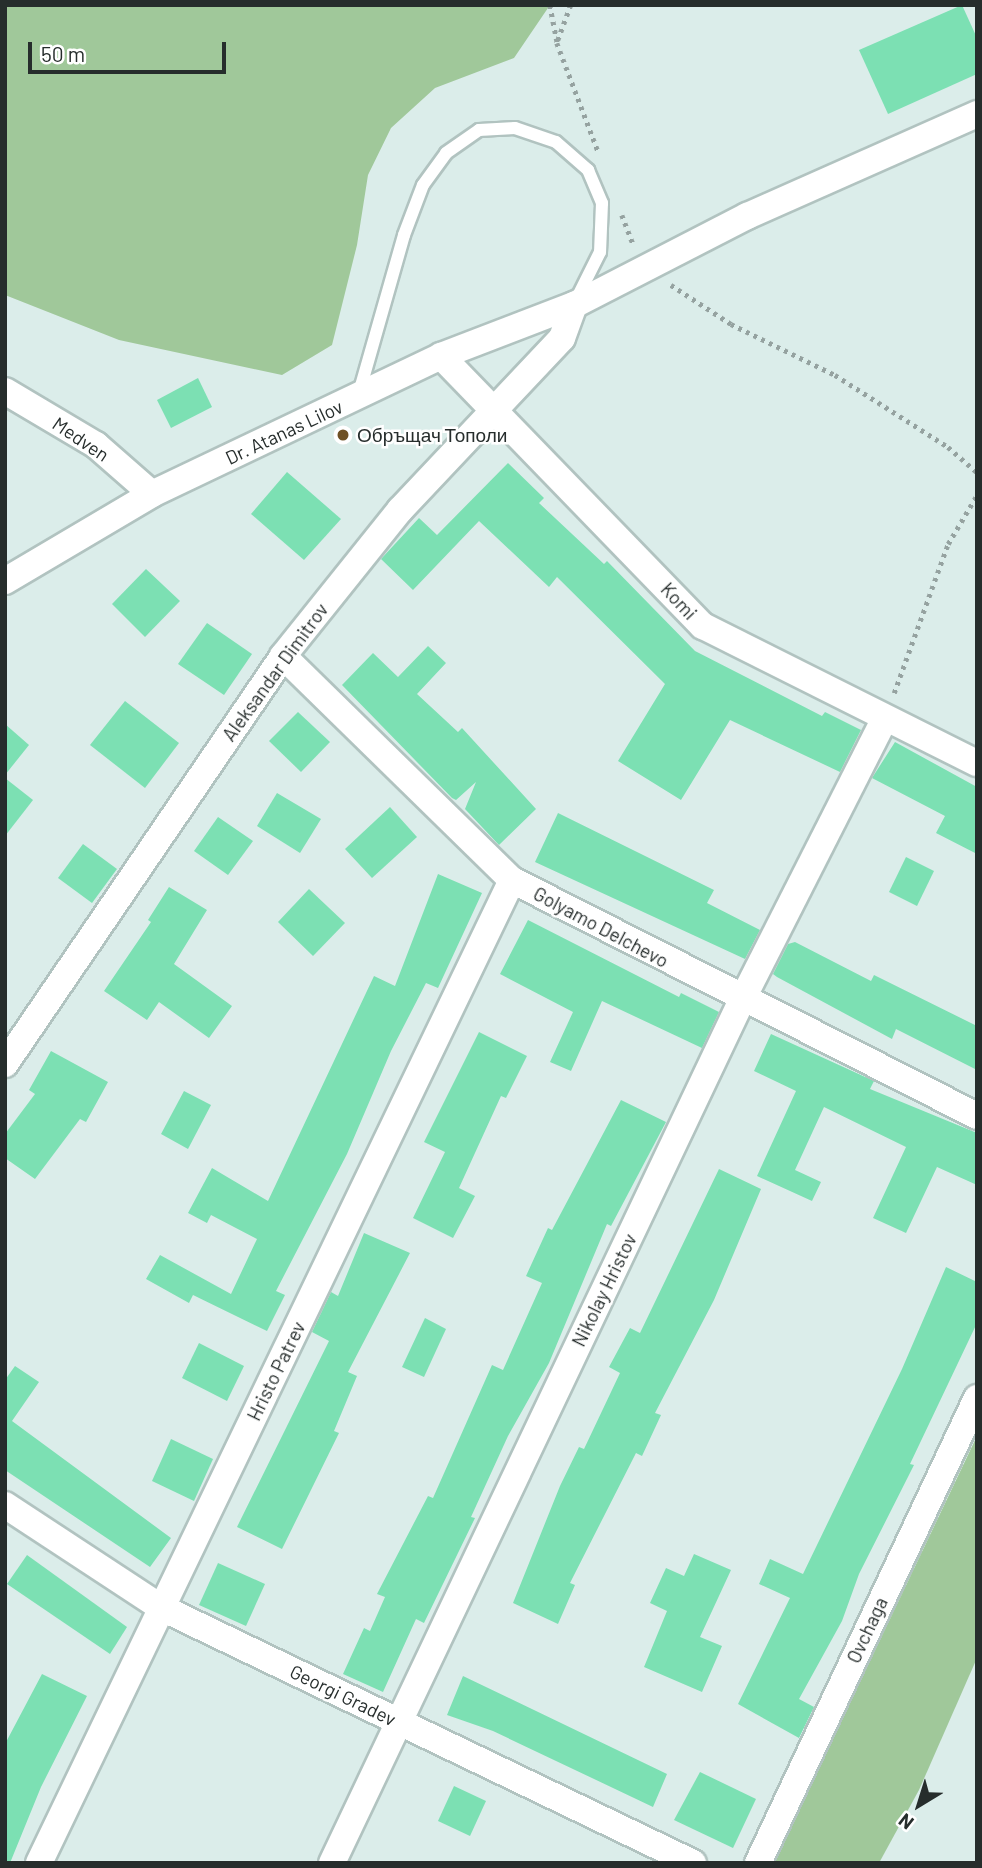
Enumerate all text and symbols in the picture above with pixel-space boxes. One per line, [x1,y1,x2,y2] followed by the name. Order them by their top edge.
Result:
[32,28,229,72] scale bar
[41,41,85,66] text: 50 m
[222,395,346,469] street label: Dr. Atanas Lilov
[48,412,114,466] street label: Medven
[357,424,507,446] place label: Обръщач Тополи
[335,427,351,443] marker: Обръщач Тополи
[656,578,702,624] street label: Komi
[217,599,333,745] street label: Aleksandar Dimitrov
[530,882,672,972] street label: Golyamo Delchevo
[567,1230,641,1350] street label: Nikolay Hristov
[242,1318,310,1424] street label: Hristo Patrev
[842,1593,892,1667] street label: Ovchaga
[286,1660,400,1730] street label: Georgi Gradev
[884,1770,954,1840] north arrow
[894,1809,918,1835] text: N

